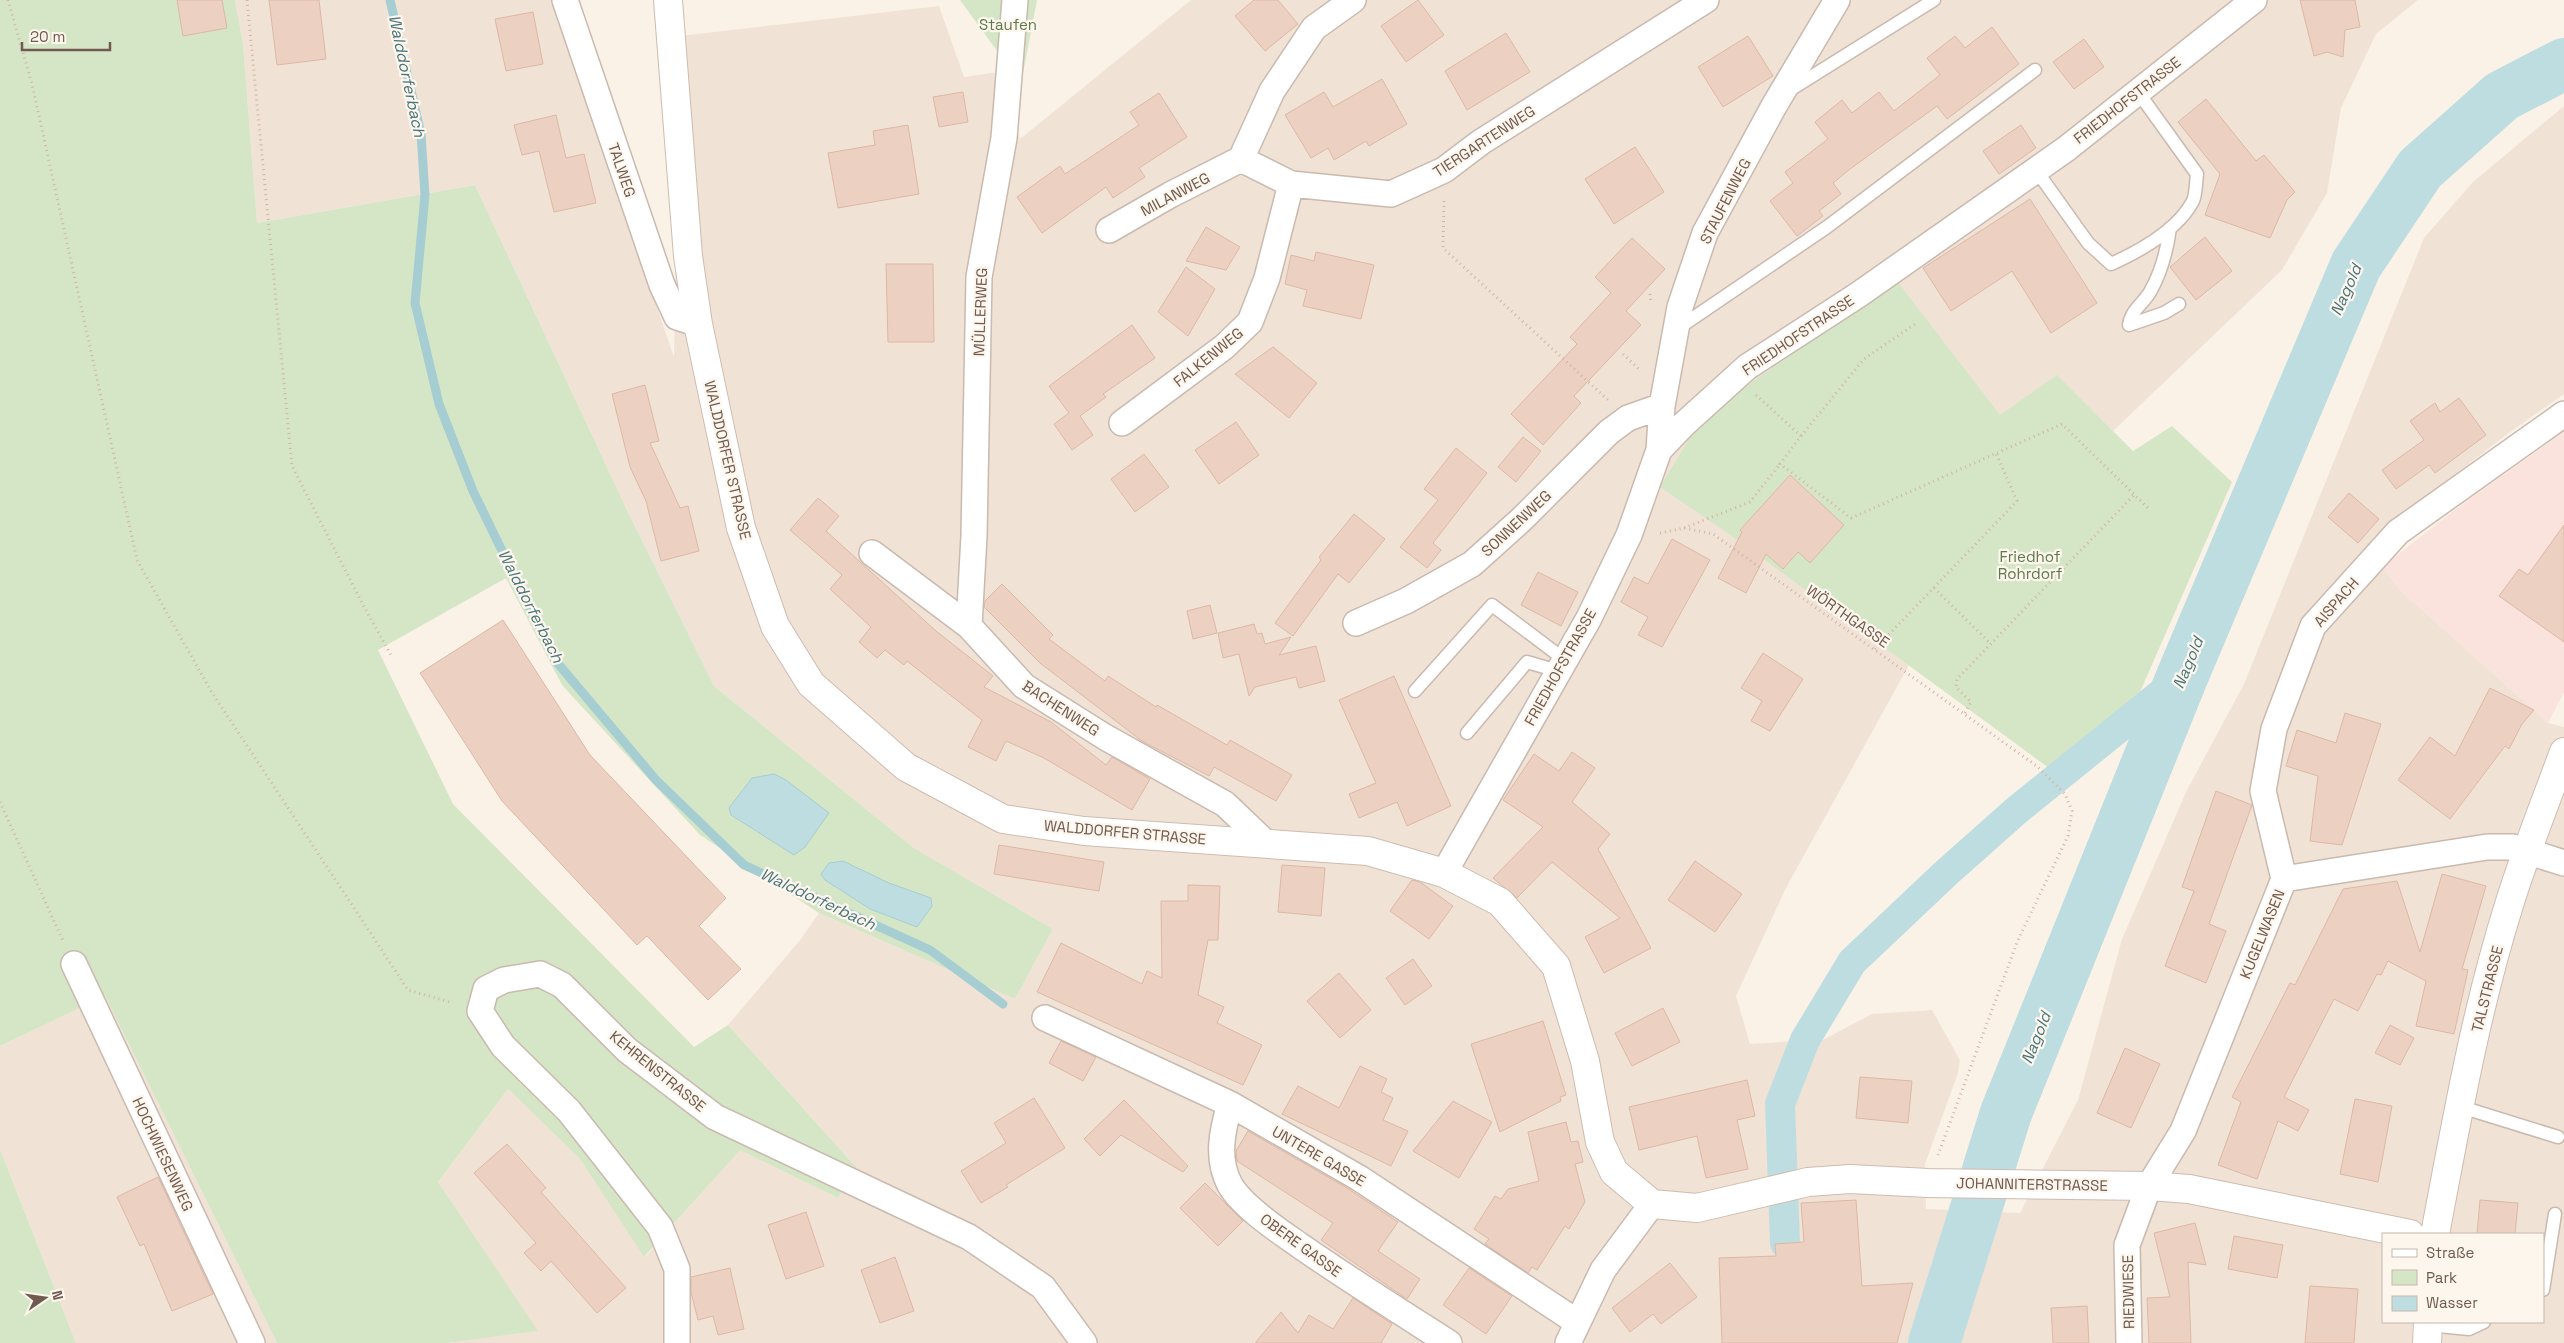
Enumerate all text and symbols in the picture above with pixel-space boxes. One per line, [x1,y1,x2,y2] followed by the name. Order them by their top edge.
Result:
[384,13,430,140] water label: Walddorferbach
[979,15,1037,34] park label: Staufen
[22,20,110,52] scale bar
[30,27,65,46] text: 20 m
[2070,52,2184,148] street label: FRIEDHOFSTRASSE
[1429,101,1539,181] street label: TIERGARTENWEG
[604,140,640,200] street label: TALWEG
[1695,155,1755,247] street label: STAUFENWEG
[1137,168,1213,220] street label: MILANWEG
[2325,260,2367,319] water label: Nagold
[969,267,991,357] street label: MÜLLERWEG
[1738,291,1858,379] street label: FRIEDHOFSTRASSE
[1169,323,1247,391] street label: FALKENWEG
[700,379,756,541] street label: WALDDORFER STRASSE
[1477,486,1555,560] street label: SONNENWEG
[493,546,569,667] water label: Walddorferbach
[1998,547,2063,583] park label: Friedhof Rohrdorf
[2309,573,2363,631] street label: AISPACH
[1803,580,1893,652] street label: WÖRTHGASSE
[1520,605,1600,729] street label: FRIEDHOFSTRASSE
[2168,632,2209,692] water label: Nagold
[1019,676,1103,740] street label: BACHENWEG
[1043,815,1207,849] street label: WALDDORFER STRASSE
[757,863,880,935] water label: Walddorferbach
[2235,886,2289,982] street label: KUGELWASEN
[2467,944,2507,1034] street label: TALSTRASSE
[2016,1007,2056,1067] water label: Nagold
[606,1026,710,1116] street label: KEHRENSTRASSE
[128,1094,198,1214] street label: HOCHWIESENWEG
[1269,1121,1369,1191] street label: UNTERE GASSE
[1956,1173,2108,1195] street label: JOHANNITERSTRASSE
[1257,1209,1345,1281] street label: OBERE GASSE
[2382,1233,2544,1323] legend
[2426,1243,2475,1262] text: Straße
[2118,1255,2138,1329] street label: RIEDWIESE
[2426,1268,2457,1287] text: Park
[20,1273,70,1323] north arrow
[48,1288,67,1302] text: N
[2426,1293,2478,1312] text: Wasser

